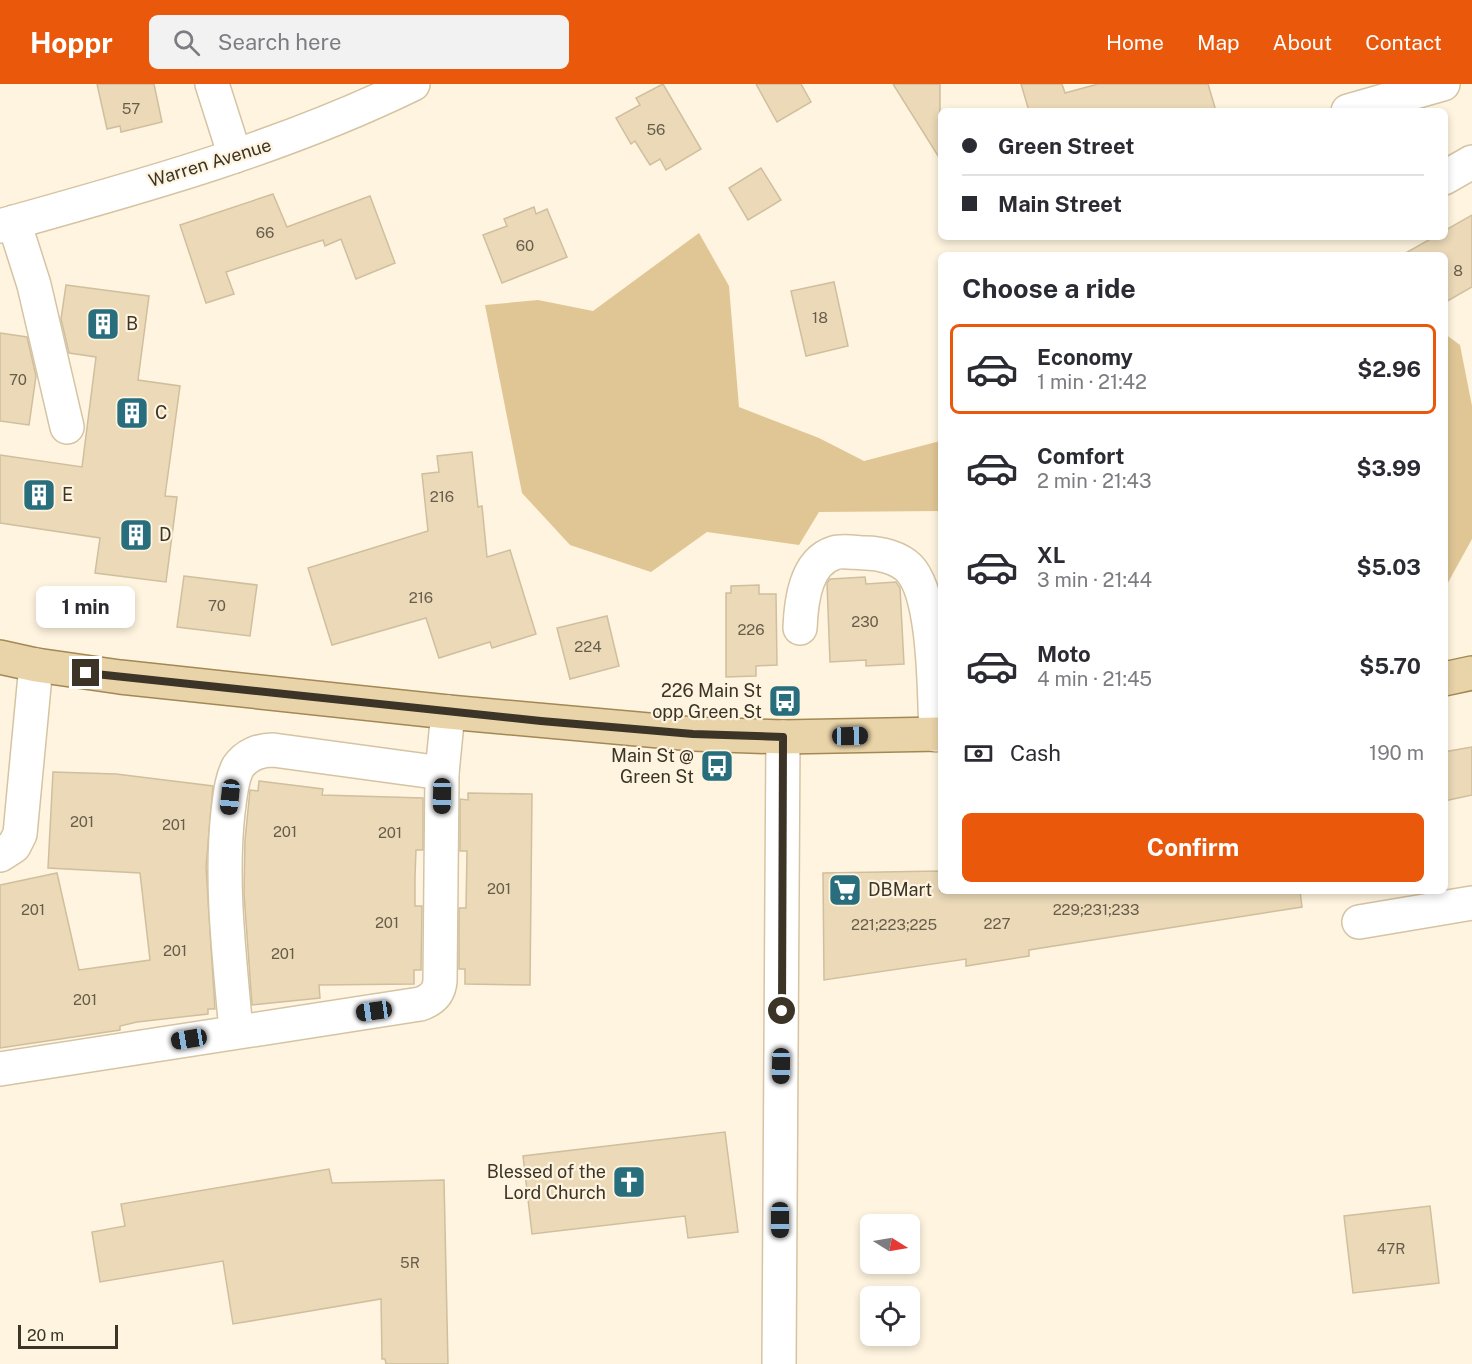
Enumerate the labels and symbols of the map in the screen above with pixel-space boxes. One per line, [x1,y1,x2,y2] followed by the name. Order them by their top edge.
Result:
[122,100,140,117] house number: 57
[647,121,665,138] house number: 56
[146,134,274,191] street label: Warren Avenue
[256,224,274,241] house number: 66
[516,237,534,254] house number: 60
[1453,262,1463,279] house number: 8
[85,306,121,342] building icon: B
[812,309,828,326] house number: 18
[126,313,138,334] place label: B
[9,371,27,388] house number: 70
[114,395,150,431] building icon: C
[155,402,167,423] place label: C
[21,477,57,513] building icon: E
[62,484,73,505] place label: E
[430,488,454,505] house number: 216
[118,517,154,553] building icon: D
[159,524,171,545] place label: D
[36,586,136,628] callout: 1 min
[409,589,433,606] house number: 216
[208,597,226,614] house number: 70
[851,613,879,630] house number: 230
[737,621,765,638] house number: 226
[574,638,602,655] house number: 224
[72,659,99,686] route end
[652,680,762,722] place label: 226 Main St opp Green St
[767,683,803,719] bus stop icon: 226 Main St opp Green St
[832,727,868,745] car
[611,745,694,787] place label: Main St @ Green St
[699,748,735,784] bus stop icon: Main St @ Green St
[219,778,241,816] car
[433,778,451,814] car
[70,813,94,830] house number: 201
[162,816,186,833] house number: 201
[273,823,297,840] house number: 201
[378,824,402,841] house number: 201
[827,872,863,908] supermarket icon: DBMart
[868,879,932,900] place label: DBMart
[487,880,511,897] house number: 201
[21,901,45,918] house number: 201
[1053,901,1139,918] house number: 229;231;233
[375,914,399,931] house number: 201
[984,915,1010,932] house number: 227
[851,916,937,933] house number: 221;223;225
[163,942,187,959] house number: 201
[271,945,295,962] house number: 201
[73,991,97,1008] house number: 201
[768,997,795,1024] route start
[355,1000,393,1022] car
[170,1027,208,1051] car
[772,1048,790,1084] car
[487,1161,606,1203] place label: Blessed of the Lord Church
[611,1164,647,1200] church icon: Blessed of the Lord Church
[771,1202,789,1238] car
[860,1214,920,1274] north arrow
[1377,1240,1405,1257] house number: 47R
[400,1254,420,1271] house number: 5R
[18,1322,118,1350] scale bar

